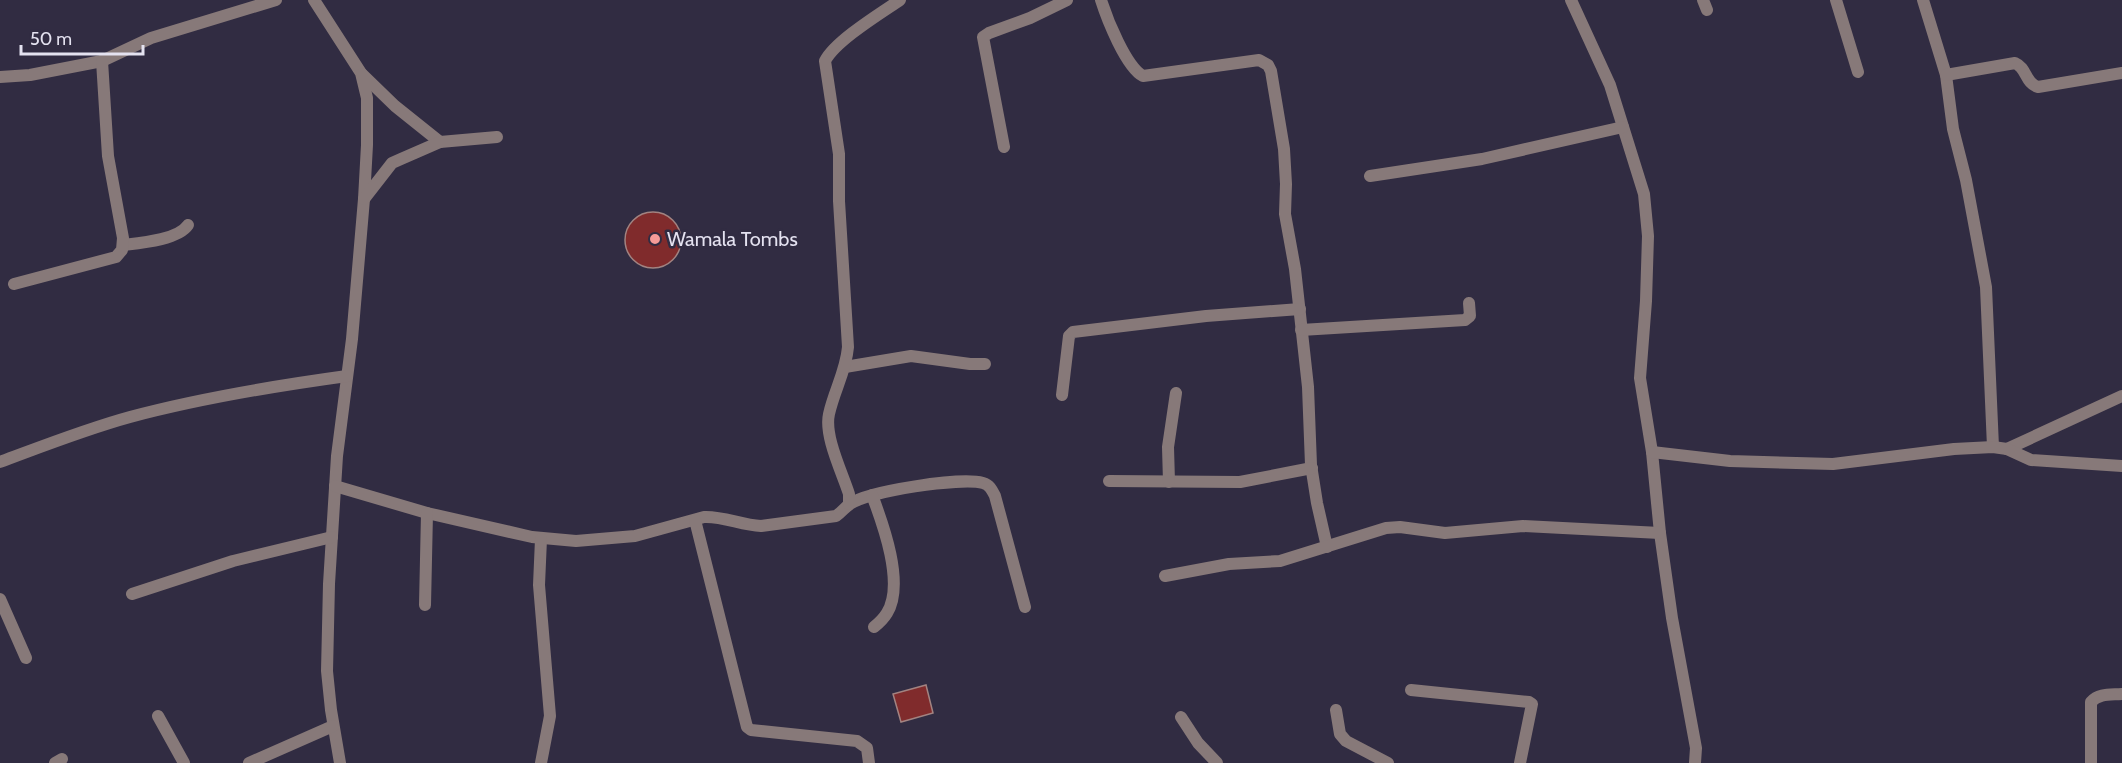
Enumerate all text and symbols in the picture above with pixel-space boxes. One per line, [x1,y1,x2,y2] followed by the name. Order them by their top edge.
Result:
[21,18,142,56] scale bar
[30,28,72,50] text: 50 m
[667,227,798,251] place label: Wamala Tombs
[648,232,662,246] marker: Wamala Tombs

